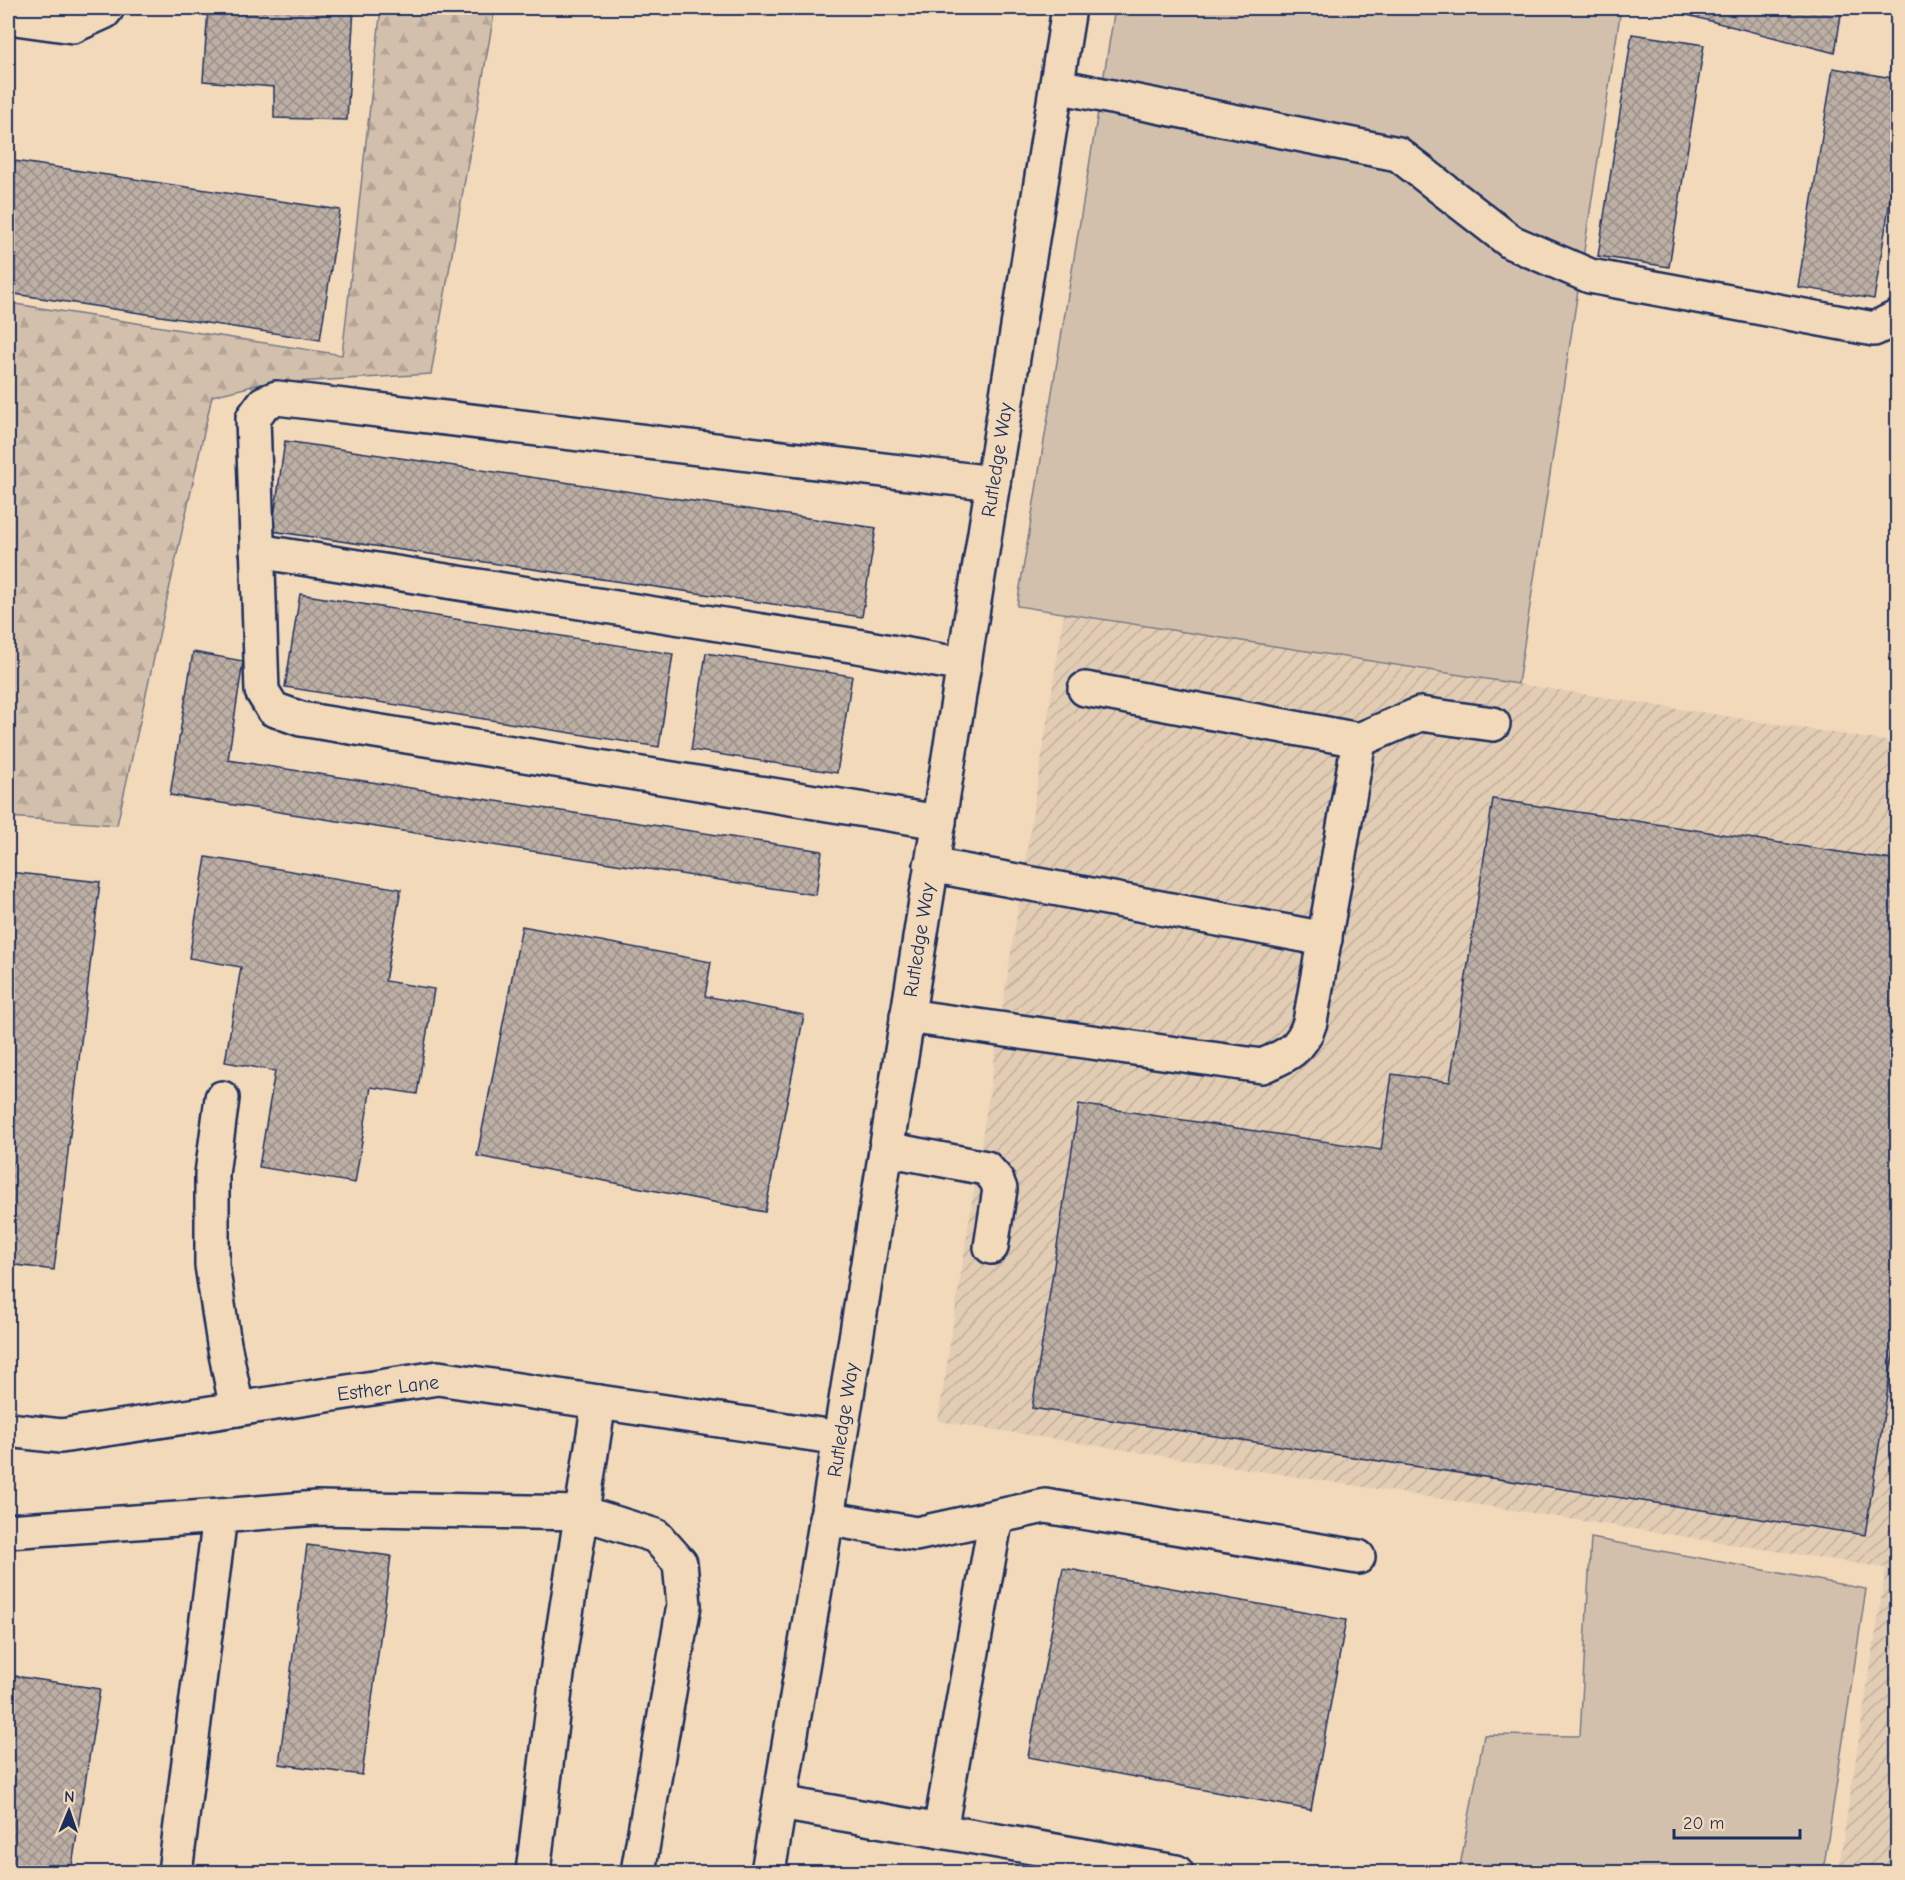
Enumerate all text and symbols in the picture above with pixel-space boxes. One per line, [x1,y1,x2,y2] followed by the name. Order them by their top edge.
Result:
[977,401,1017,519] street label: Rutledge Way
[899,881,939,999] street label: Rutledge Way
[823,1361,863,1479] street label: Rutledge Way
[336,1370,440,1406] street label: Esther Lane
[39,1781,99,1841] north arrow
[64,1788,75,1806] text: N
[1674,1802,1800,1840] scale bar
[1683,1813,1724,1834] text: 20 m

